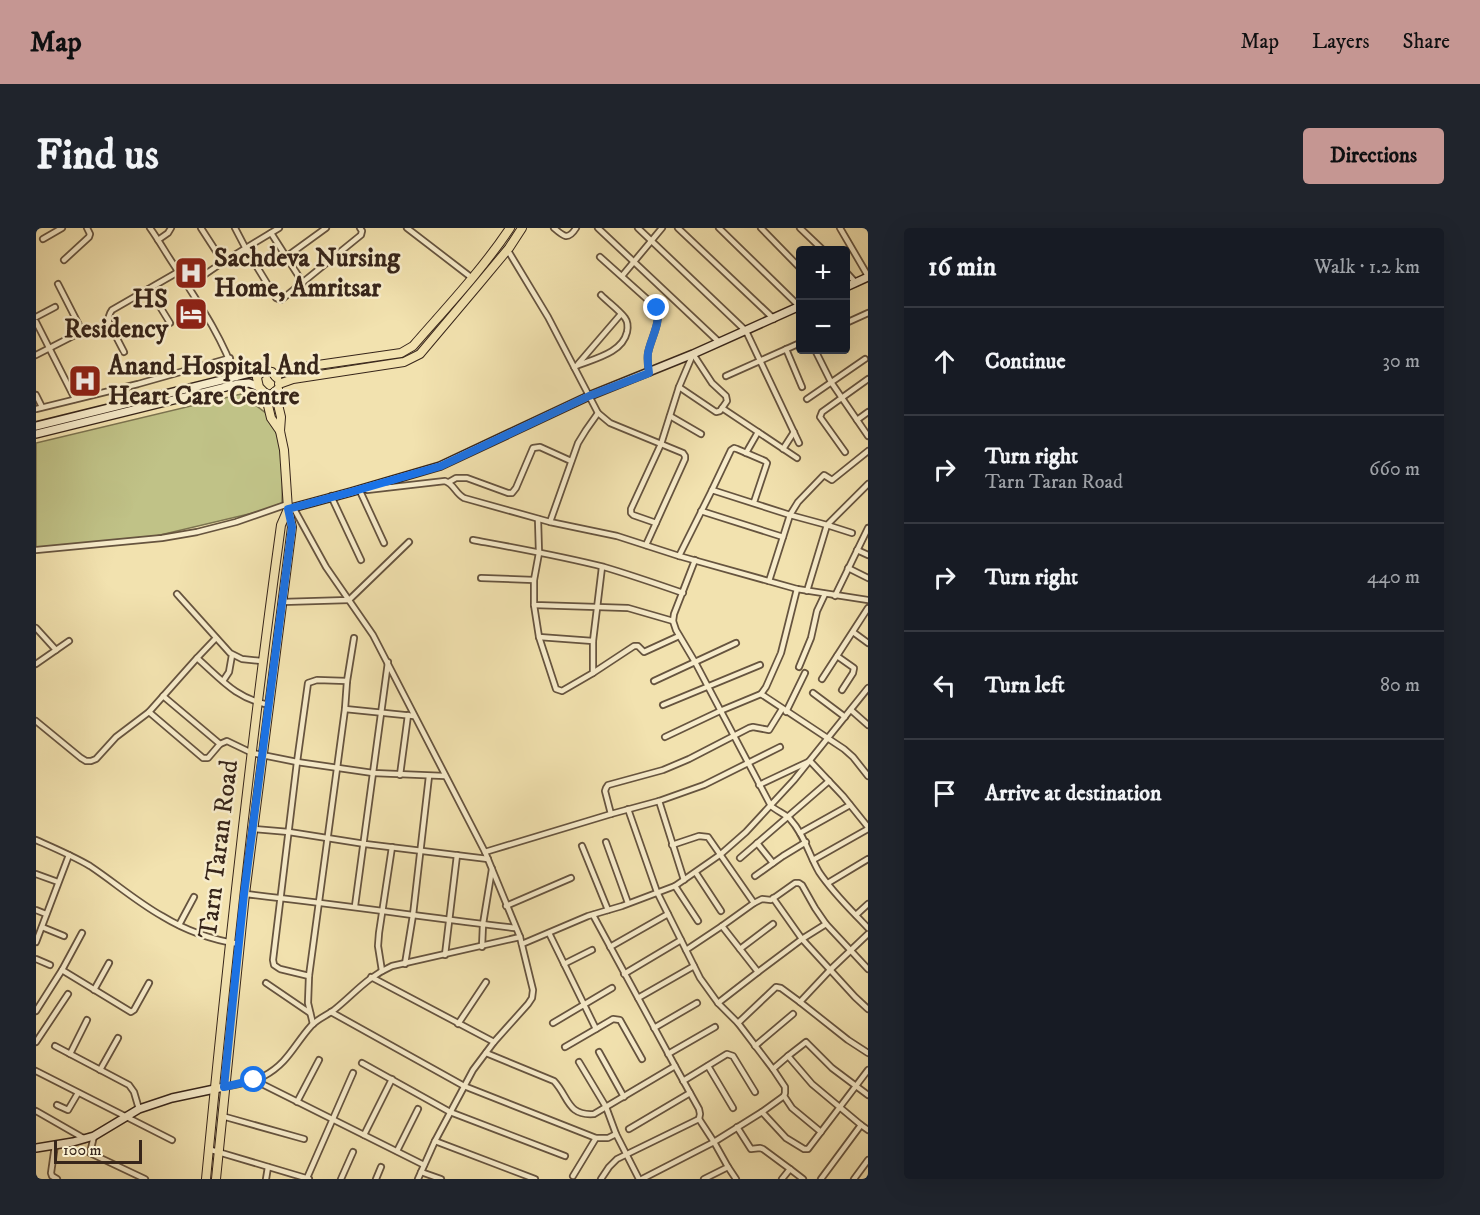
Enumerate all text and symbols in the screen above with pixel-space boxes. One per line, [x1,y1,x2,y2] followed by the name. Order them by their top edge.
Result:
[30,25,82,60] text: Map
[1240,29,1279,55] text: Map
[1312,29,1370,55] text: Layers
[1403,29,1450,55] text: Share
[1303,128,1444,184] button: Directions
[36,130,159,182] text: Find us
[214,242,401,305] place label: Sachdeva Nursing Home, Amritsar
[796,246,850,354] map controls
[796,246,850,300] button: +
[928,251,996,284] text: 16 min
[173,255,209,291] hospital icon: Sachdeva Nursing Home, Amritsar
[1314,255,1420,280] text: Walk · 1.2 km
[64,283,169,346] place label: HS Residency
[643,294,669,320] route end
[173,296,209,332] hotel icon: HS Residency
[796,300,850,354] button: −
[928,345,961,378] icon: ahead
[985,348,1066,375] text: Continue
[1382,349,1420,374] text: 30 m
[107,350,320,413] place label: Anand Hospital And Heart Care Centre
[67,363,103,399] hospital icon: Anand Hospital And Heart Care Centre
[985,443,1078,470] text: Turn right
[928,453,961,486] icon: right
[1369,457,1420,482] text: 660 m
[985,470,1123,495] text: Tarn Taran Road
[928,561,961,594] icon: right
[985,564,1078,591] text: Turn right
[1367,565,1420,590] text: 440 m
[928,669,961,702] icon: left
[985,672,1065,699] text: Turn left
[1380,673,1420,698] text: 80 m
[192,758,246,940] street label: Tarn Taran Road
[928,777,961,810] icon: arrive
[985,780,1162,807] text: Arrive at destination
[240,1066,266,1092] route start
[54,1137,142,1164] scale bar
[63,1140,102,1160] text: 100 m

